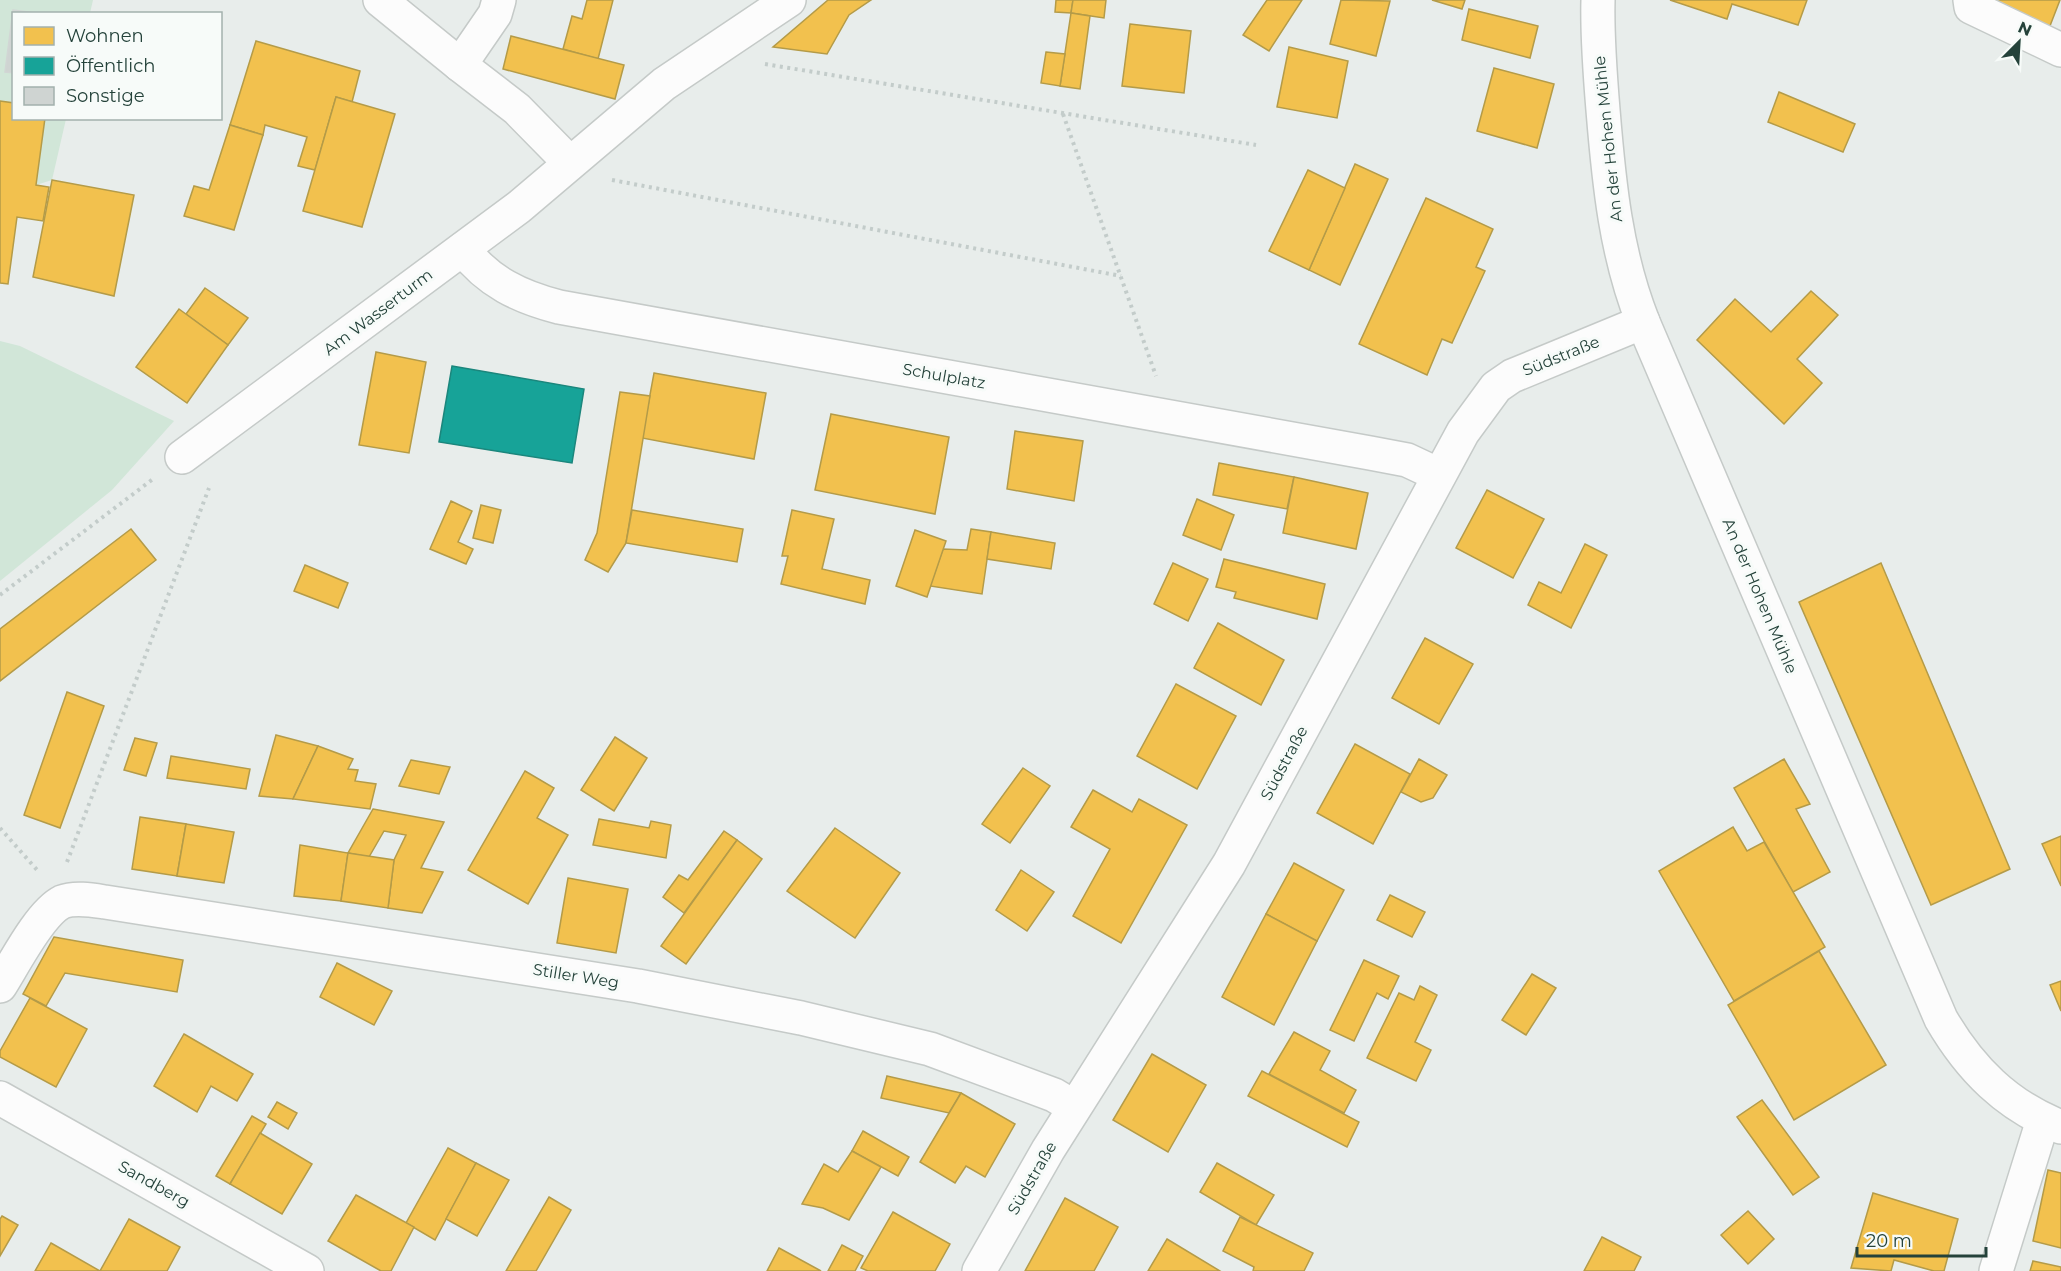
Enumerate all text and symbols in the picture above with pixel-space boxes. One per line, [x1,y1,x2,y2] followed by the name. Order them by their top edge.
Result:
[12,12,222,120] legend
[1989,12,2049,72] north arrow
[2015,17,2035,40] text: N
[66,25,144,47] text: Wohnen
[66,55,155,77] text: Öffentlich
[1590,55,1626,223] street label: An der Hohen Mühle
[66,85,145,107] text: Sonstige
[320,265,436,359] street label: Am Wasserturm
[1520,332,1602,380] street label: Südstraße
[901,359,987,393] street label: Schulplatz
[1719,515,1801,677] street label: An der Hohen Mühle
[1257,723,1311,803] street label: Südstraße
[532,960,620,992] street label: Stiller Weg
[1003,1138,1061,1218] street label: Südstraße
[115,1157,193,1211] street label: Sandberg
[1857,1220,1986,1258] scale bar
[1866,1230,1912,1252] text: 20 m

